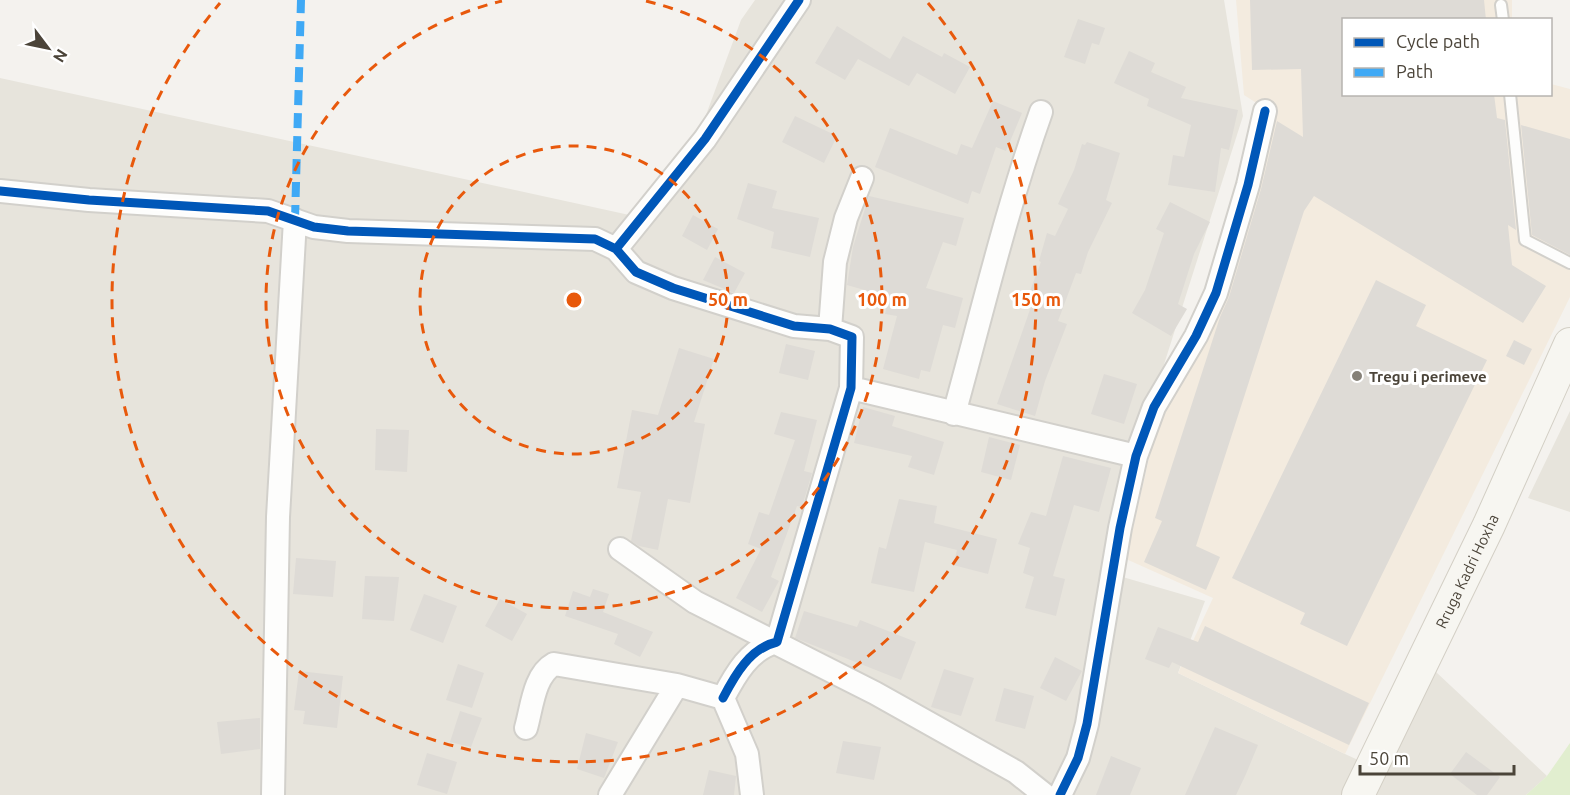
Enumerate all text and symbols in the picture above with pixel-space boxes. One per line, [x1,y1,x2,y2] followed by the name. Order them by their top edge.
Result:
[18,18,78,78] north arrow
[1342,18,1552,96] legend
[1396,31,1480,51] text: Cycle path
[50,46,72,66] text: N
[1396,61,1433,81] text: Path
[708,289,748,309] text: 50 m
[857,289,907,309] text: 100 m
[1011,289,1061,309] text: 150 m
[564,290,584,310] centre of rings
[1369,368,1487,385] place label: Tregu i perimeve
[1350,369,1364,383] marker: Tregu i perimeve
[1432,511,1501,631] street label: Rruga Kadri Hoxha
[1360,738,1514,776] scale bar
[1369,748,1409,768] text: 50 m

